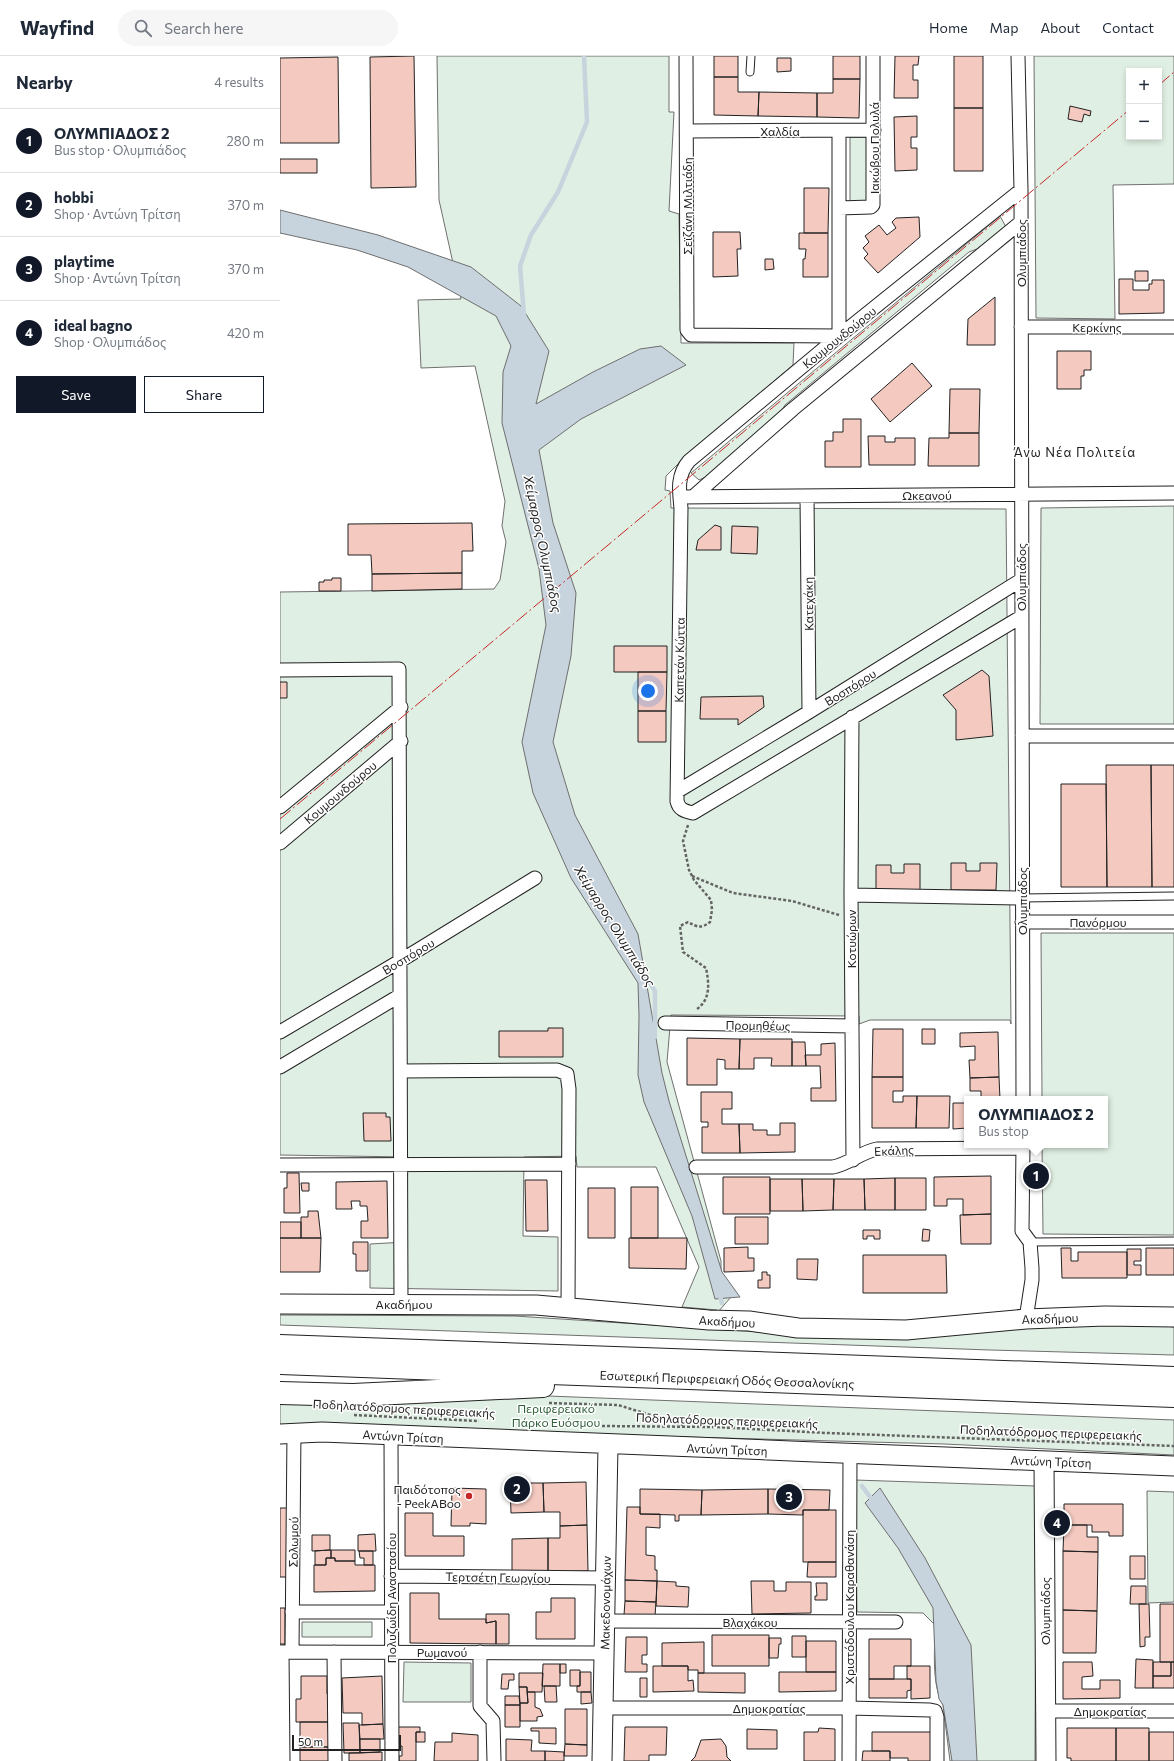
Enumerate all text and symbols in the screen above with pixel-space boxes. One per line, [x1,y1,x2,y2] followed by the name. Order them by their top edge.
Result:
[118,10,398,46] search box
[20,16,94,39] text: Wayfind
[132,17,154,39] icon: search
[164,19,244,37] text: Search here
[929,19,968,36] text: Home
[990,19,1018,36] text: Map
[1040,19,1080,36] text: About
[1102,19,1154,36] text: Contact
[1126,68,1162,140] map controls
[1126,68,1162,104] button: +
[16,72,73,93] text: Nearby
[214,74,264,90] text: 4 results
[867,102,881,194] street label: Ιακώβου Πολυλά
[1126,104,1162,140] button: −
[54,124,170,142] text: ΟΛΥΜΠΙΑΔΟΣ 2
[760,124,800,138] street label: Χαλδία
[26,133,32,149] text: 1
[227,133,264,149] text: 280 m
[54,142,186,158] text: Bus stop · Ολυμπιάδος
[680,157,694,255] street label: Σεϊζάνη Μιλτιάδη
[54,188,94,206] text: hobbi
[25,197,33,213] text: 2
[227,197,264,213] text: 370 m
[54,206,181,222] text: Shop · Αντώνη Τρίτση
[1014,219,1028,287] street label: Ολυμπιάδος
[54,252,114,270] text: playtime
[25,261,33,277] text: 3
[227,261,264,277] text: 370 m
[54,270,181,286] text: Shop · Αντώνη Τρίτση
[800,303,879,371] street label: Κουμουνδούρου
[54,316,132,334] text: ideal bagno
[1072,320,1122,334] street label: Κερκίνης
[25,325,33,341] text: 4
[227,325,264,341] text: 420 m
[54,334,166,350] text: Shop · Ολυμπιάδος
[16,376,136,413] button: Save
[144,376,264,413] button: Share
[1013,444,1136,460] district label: Άνω Νέα Πολιτεία
[520,473,566,615] water label: Χείμαρρος Ολυμπιάδος
[902,488,952,502] street label: Ωκεανού
[1014,543,1028,611] street label: Ολυμπιάδος
[801,577,815,631] street label: Κατεχάκη
[671,617,687,703] street label: Καπετάν Κώττα
[822,666,879,708] street label: Βοσπόρου
[638,681,658,701] your location
[301,757,379,826] street label: Κουμουνδούρου
[571,862,659,990] water label: Χείμαρρος Ολυμπιάδος
[1015,867,1029,935] street label: Ολυμπιάδος
[844,910,858,968] street label: Κοτυώρων
[1069,915,1127,929] street label: Πανόρμου
[380,935,437,977] street label: Βοσπόρου
[725,1017,791,1033] street label: Προμηθέως
[964,1096,1108,1148] popup
[978,1105,1094,1123] text: ΟΛΥΜΠΙΑΔΟΣ 2
[978,1123,1029,1139] text: Bus stop
[874,1142,914,1158] street label: Εκάλης
[1023,1161,1049,1191] pin: 1
[376,1297,433,1311] street label: Ακαδήμου
[1021,1310,1079,1326] street label: Ακαδήμου
[698,1313,756,1329] street label: Ακαδήμου
[599,1368,855,1390] street label: Εσωτερική Περιφερειακή Οδός Θεσσαλονίκης
[313,1396,496,1420] street label: Ποδηλατόδρομος περιφερειακής
[512,1401,601,1429] park label: Περιφερειακό Πάρκο Ευόσμου
[636,1410,818,1430] street label: Ποδηλατόδρομος περιφερειακής
[960,1422,1142,1442] street label: Ποδηλατόδρομος περιφερειακής
[362,1427,444,1445] street label: Αντώνη Τρίτση
[686,1441,768,1457] street label: Αντώνη Τρίτση
[1010,1453,1092,1469] street label: Αντώνη Τρίτση
[504,1474,530,1504] pin: 2
[393,1482,461,1510] place label: Παιδότοπος - PeekABoo
[776,1482,802,1512] pin: 3
[464,1491,474,1501] marker: Παιδότοπος - PeekABoo
[1044,1508,1070,1538] pin: 4
[286,1516,300,1567] street label: Σολωμού
[842,1530,856,1684] street label: Χριστόδουλου Καραθανάση
[384,1533,398,1663] street label: Πολυζωίδη Αναστασίου
[597,1556,613,1650] street label: Μακεδονομάχων
[445,1569,551,1585] street label: Τερτσέτη Γεωργίου
[1038,1577,1052,1645] street label: Ολυμπιάδος
[722,1615,778,1629] street label: Βλαχάκου
[417,1645,468,1659] street label: Ρωμανού
[732,1701,806,1715] street label: Δημοκρατίας
[1073,1704,1147,1718] street label: Δημοκρατίας
[292,1733,401,1752] scale bar
[298,1735,323,1748] text: 50 m

